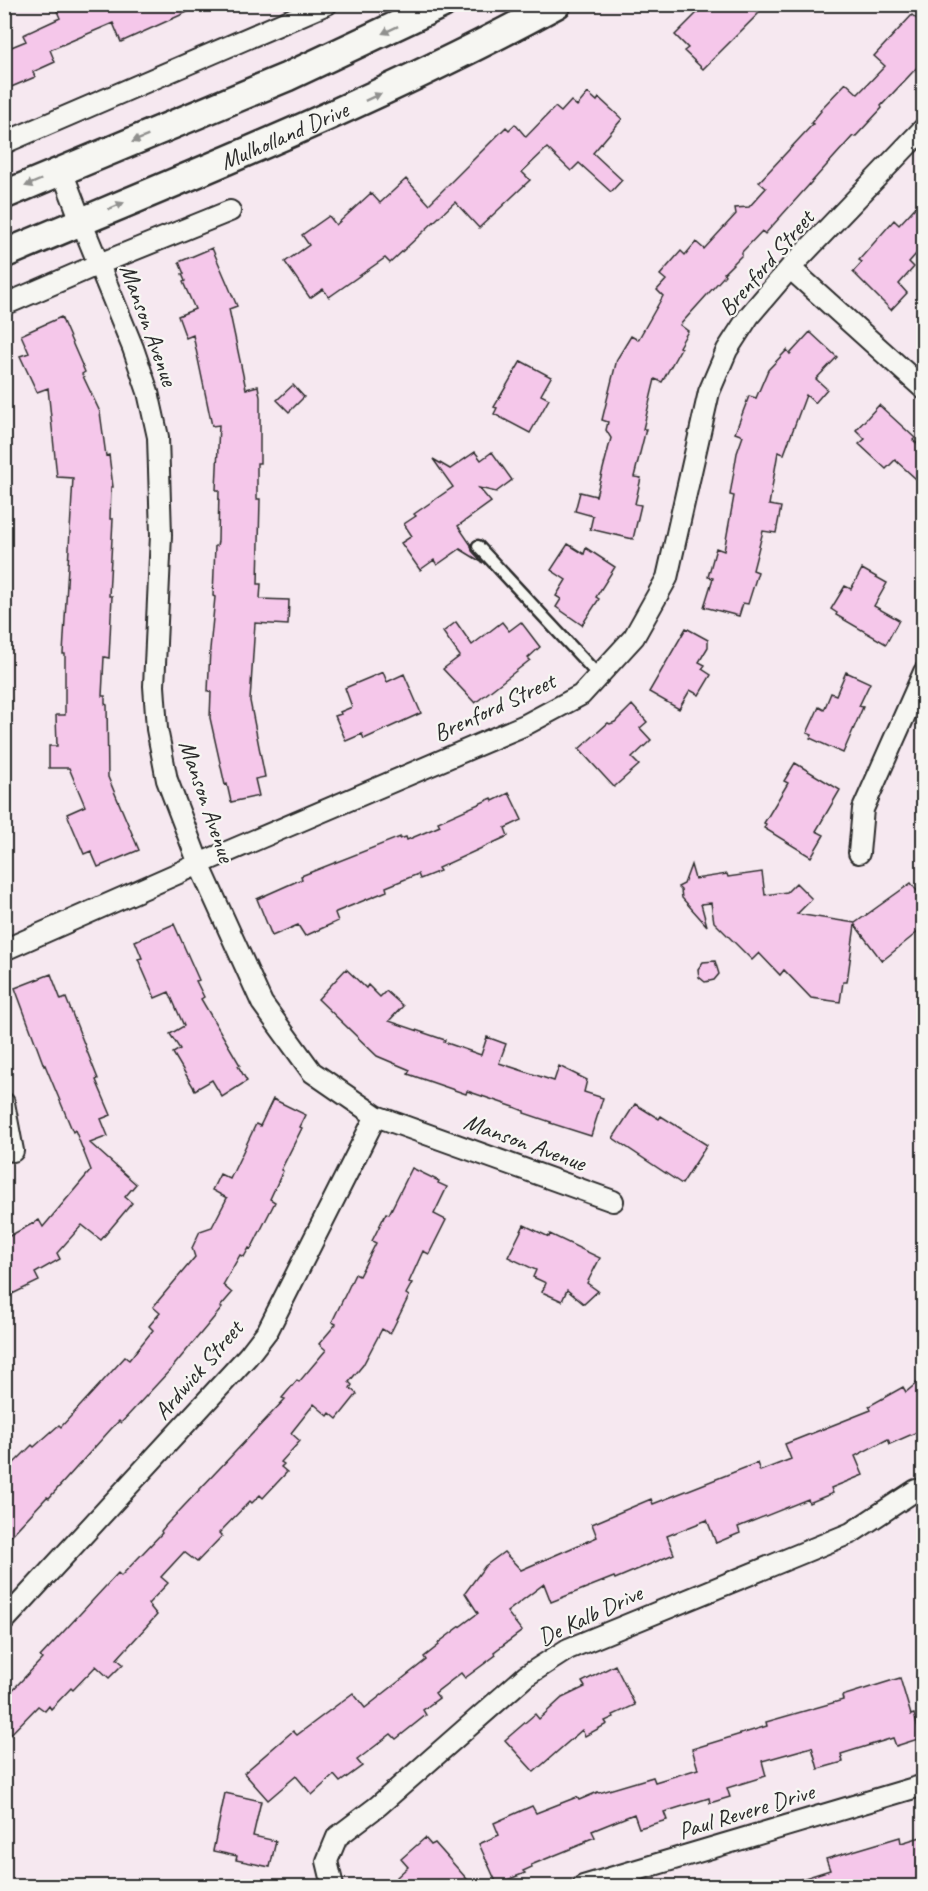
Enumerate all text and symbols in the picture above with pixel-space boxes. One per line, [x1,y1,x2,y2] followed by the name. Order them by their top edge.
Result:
[381,26,398,35] one-way arrow
[365,92,383,102] one-way arrow
[215,93,355,177] street label: Mulholland Drive
[131,135,149,144] one-way arrow
[24,178,42,188] one-way arrow
[108,201,126,211] one-way arrow
[712,202,822,322] street label: Brenford Street
[113,260,186,392] street label: Manson Avenue
[428,665,561,748] street label: Brenford Street
[172,736,243,868] street label: Manson Avenue
[460,1106,592,1179] street label: Manson Avenue
[147,1313,251,1426] street label: Ardwick Street
[533,1577,649,1652] street label: De Kalb Drive
[675,1776,819,1846] street label: Paul Revere Drive

